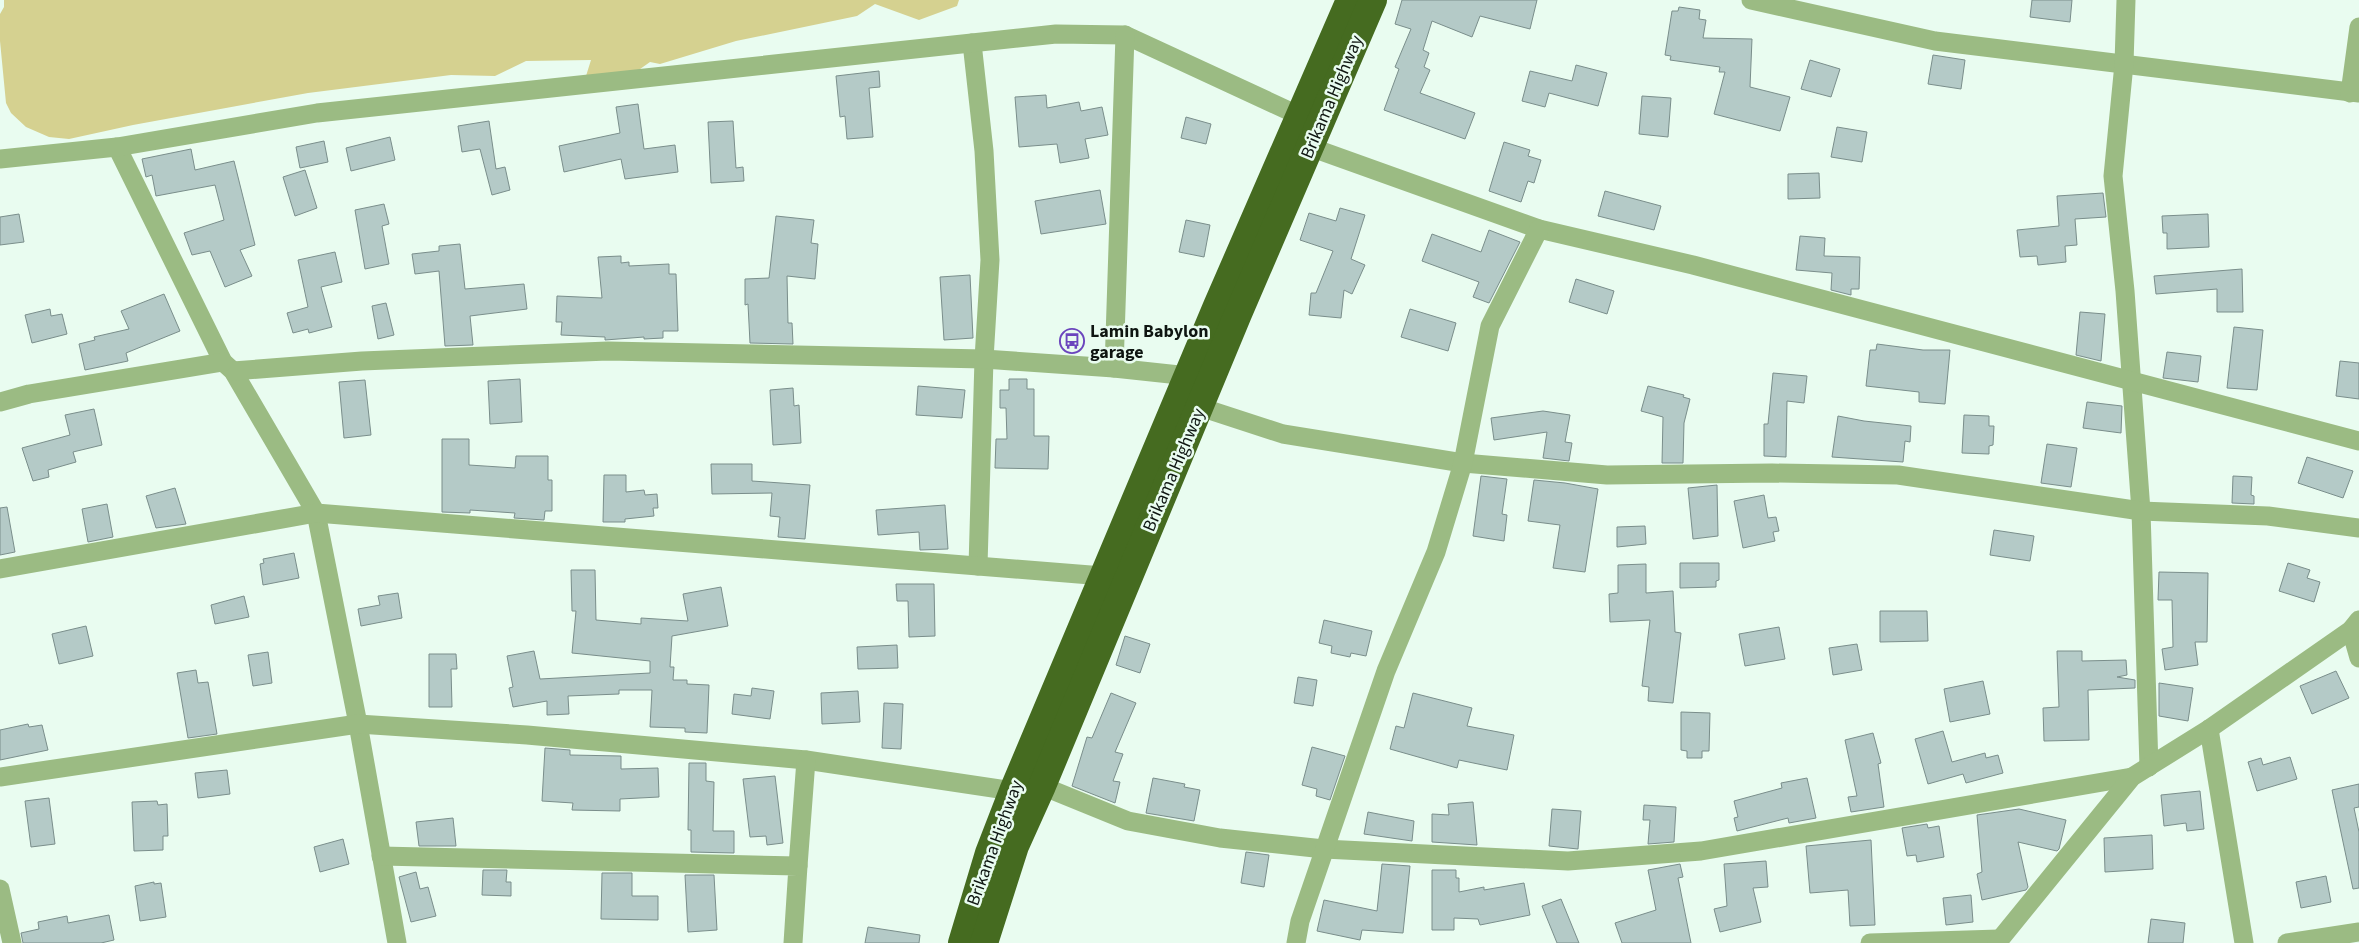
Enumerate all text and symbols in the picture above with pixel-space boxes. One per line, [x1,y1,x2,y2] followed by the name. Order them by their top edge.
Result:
[1295,31,1370,163] street label: Brikama Highway
[1090,319,1208,365] place label: Lamin Babylon garage
[1059,328,1085,354] bus stop icon: Lamin Babylon garage
[1137,404,1212,536] street label: Brikama Highway
[961,776,1030,909] street label: Brikama Highway

